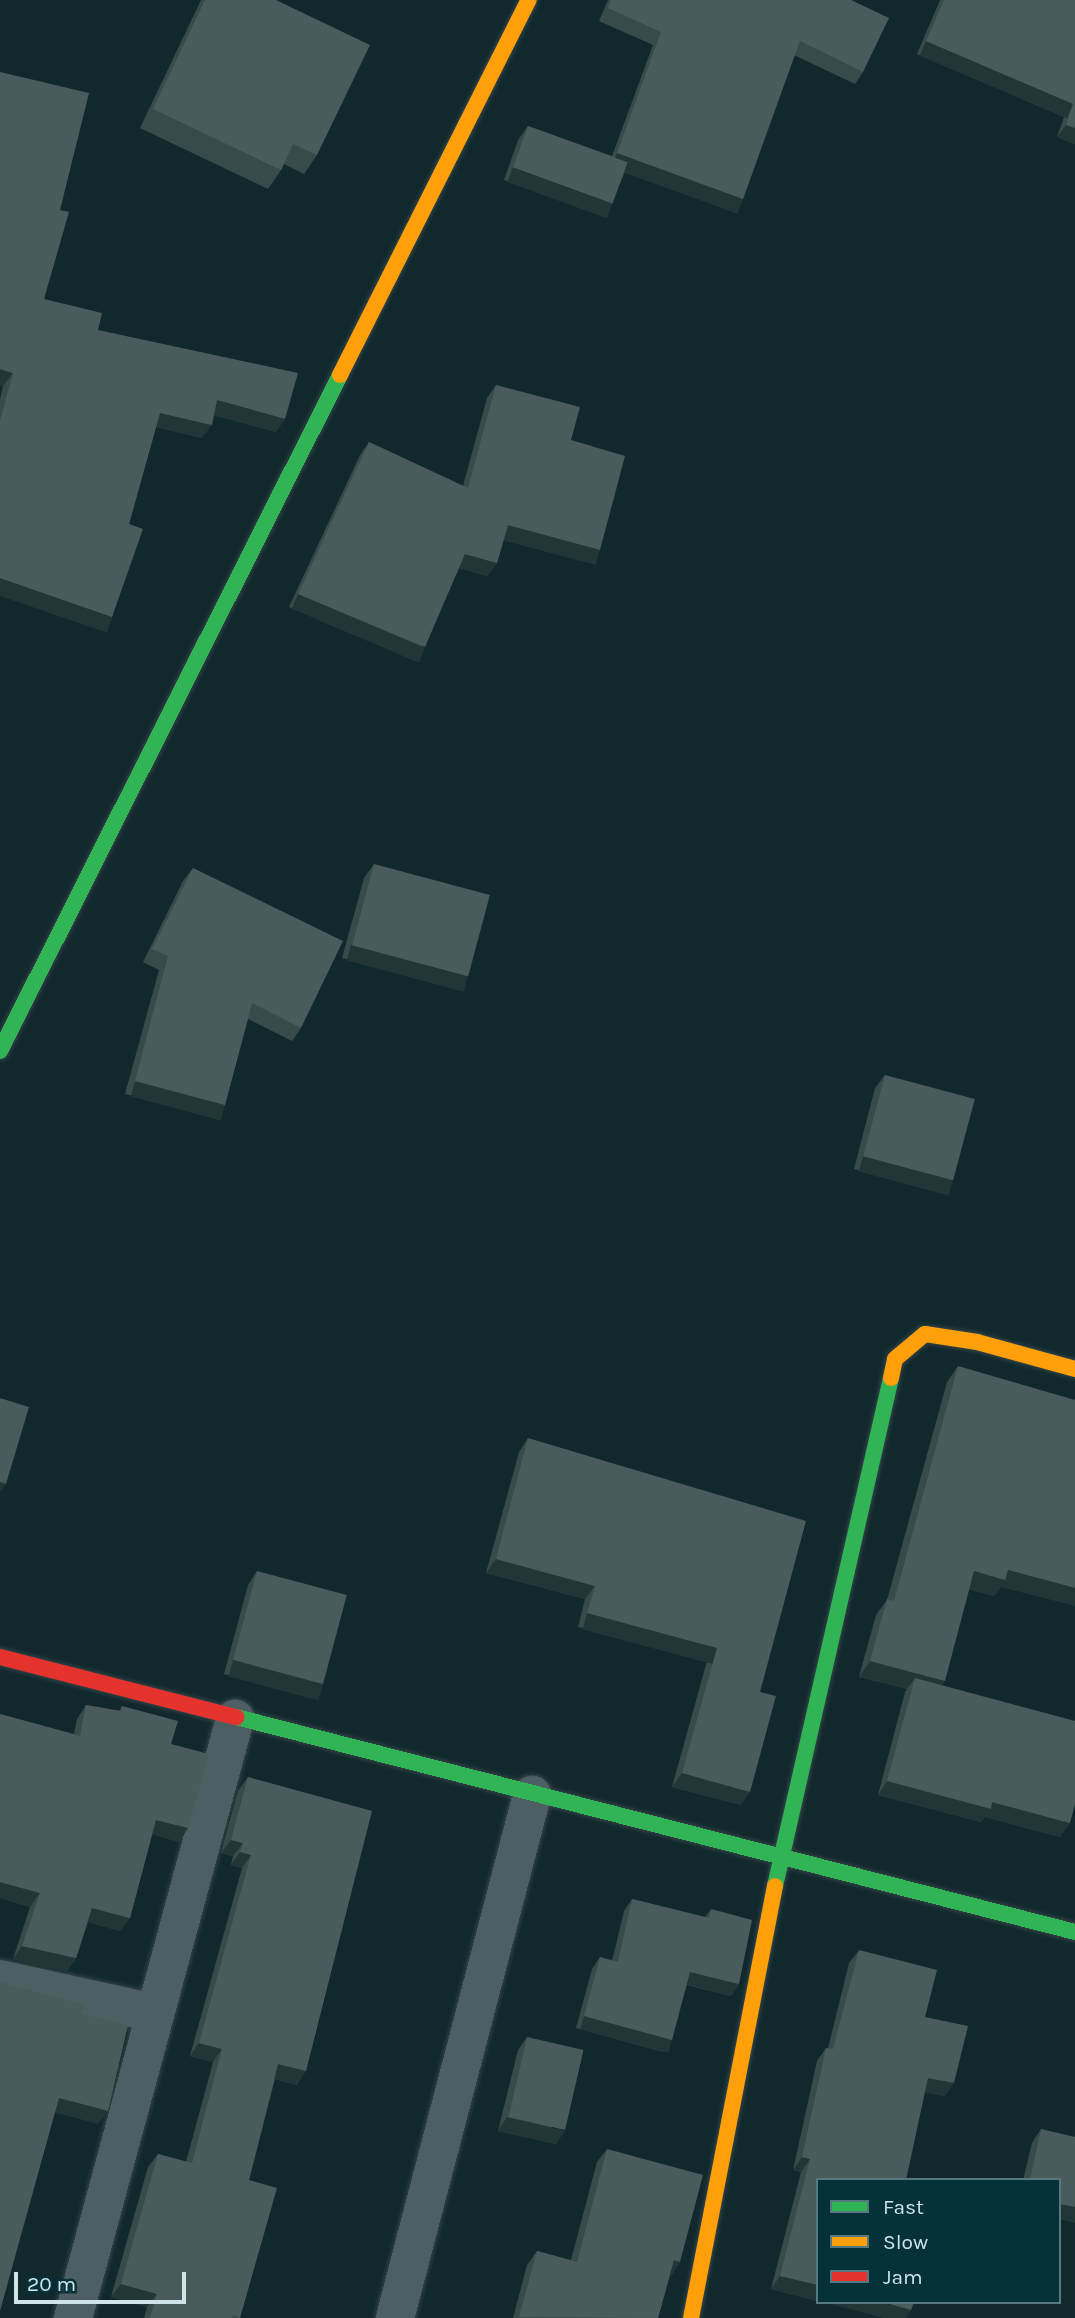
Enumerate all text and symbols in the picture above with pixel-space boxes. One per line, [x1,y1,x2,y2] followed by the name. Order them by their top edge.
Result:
[816,2178,1061,2304] legend
[883,2195,924,2219] text: Fast
[883,2230,928,2254] text: Slow
[18,2258,189,2302] scale bar
[883,2265,923,2289] text: Jam
[27,2272,76,2296] text: 20 m

